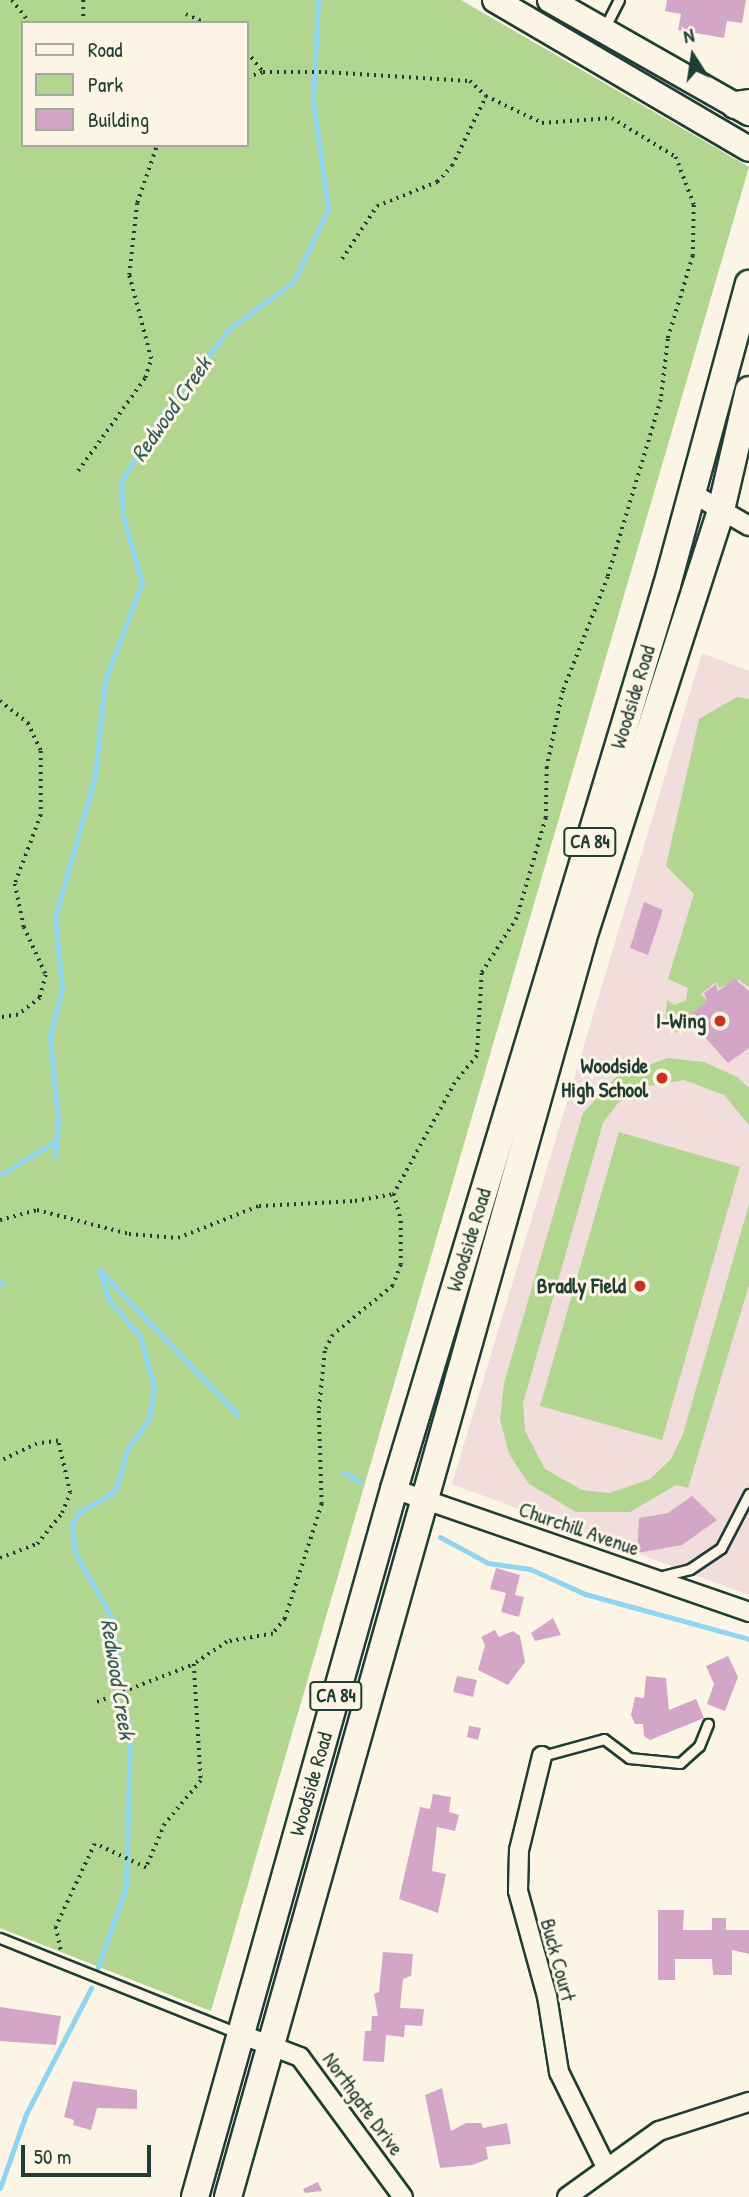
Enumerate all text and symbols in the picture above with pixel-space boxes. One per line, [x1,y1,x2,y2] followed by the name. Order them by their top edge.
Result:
[21,21,248,147] legend
[658,21,728,91] north arrow
[681,22,696,49] text: N
[88,35,122,64] text: Road
[88,70,123,99] text: Park
[88,105,149,134] text: Building
[125,351,217,467] water label: Redwood Creek
[605,642,661,752] street label: Woodside Road
[562,827,618,858] road number: CA 84
[656,1008,706,1034] place label: I-Wing
[712,1013,728,1029] marker: I-Wing
[561,1053,648,1103] place label: Woodside High School
[654,1070,670,1086] marker: Woodside High School
[441,1185,497,1295] street label: Woodside Road
[537,1273,626,1299] place label: Bradly Field
[632,1278,648,1294] marker: Bradly Field
[516,1497,642,1561] street label: Churchill Avenue
[95,1617,141,1741] water label: Redwood Creek
[308,1680,364,1712] road number: CA 84
[284,1729,338,1839] street label: Woodside Road
[535,1916,581,2004] street label: Buck Court
[317,2048,409,2160] street label: Northgate Drive
[24,2130,154,2174] scale bar
[34,2142,71,2171] text: 50 m

